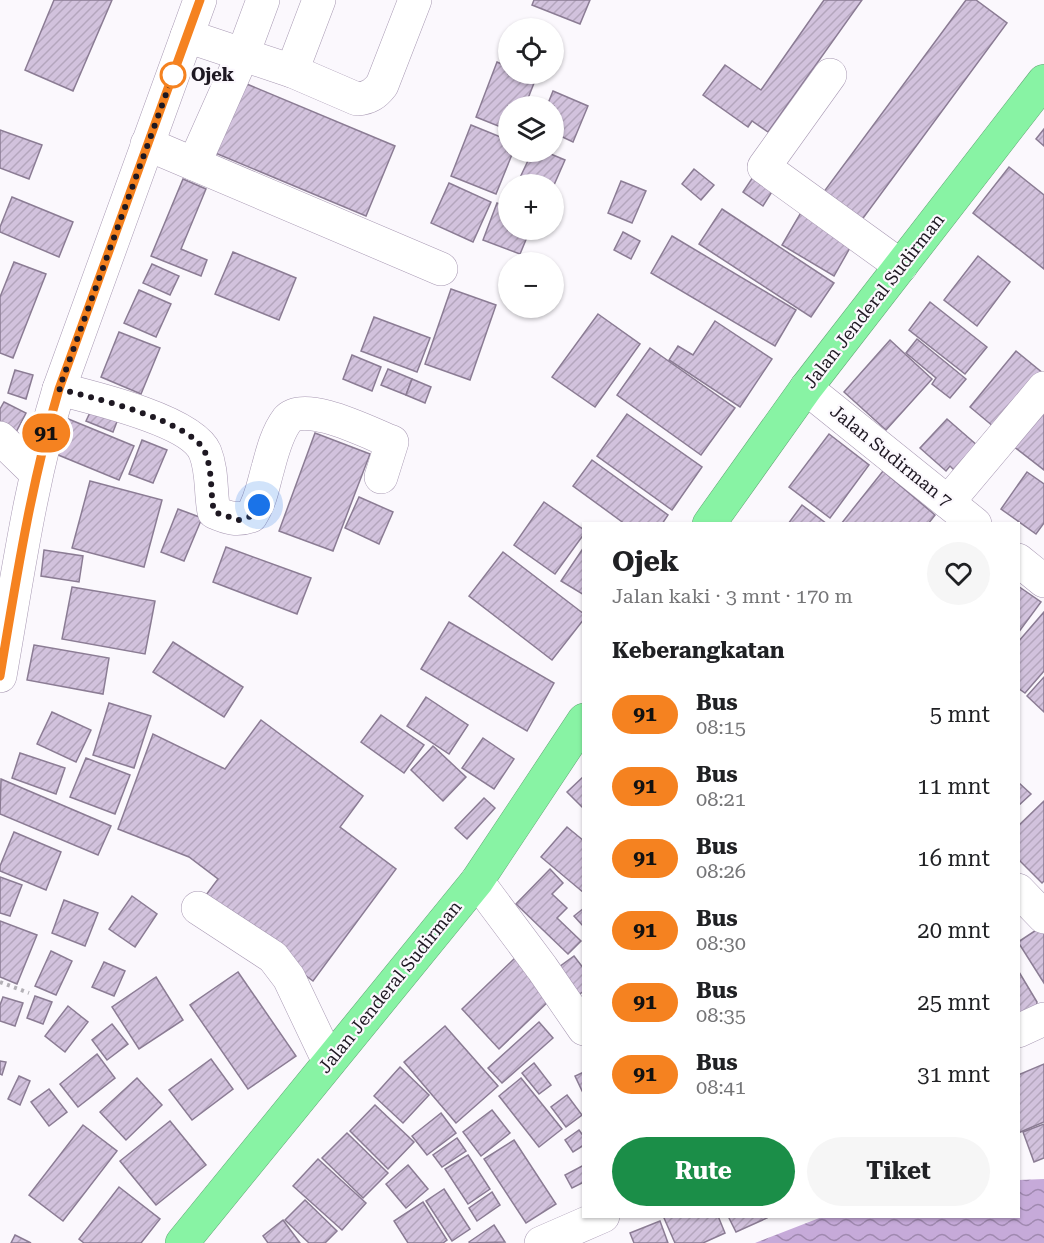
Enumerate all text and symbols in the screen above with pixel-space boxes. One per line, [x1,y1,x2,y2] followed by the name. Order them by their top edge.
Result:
[498,18,564,318] map controls
[498,18,564,84] button: locate
[160,62,186,88] marker: Ojek
[191,64,235,85] place label: Ojek
[498,96,564,162] button: layers
[498,174,564,240] button: +
[799,209,949,392] street label: Jalan Jenderal Sudirman
[498,252,564,318] button: −
[826,400,956,511] street label: Jalan Sudirman 7
[19,414,73,452] line badge: 91
[34,421,58,445] text: 91
[244,490,274,520] your location
[927,542,990,605] button: heart
[612,545,679,578] text: Ojek
[612,584,853,608] text: Jalan kaki · 3 mnt · 170 m
[612,638,784,663] text: Keberangkatan
[696,690,738,715] text: Bus
[633,702,657,726] text: 91
[930,702,990,727] text: 5 mnt
[696,715,746,739] text: 08:15
[696,762,738,787] text: Bus
[633,774,657,798] text: 91
[917,774,990,799] text: 11 mnt
[696,787,746,811] text: 08:21
[696,834,738,859] text: Bus
[633,846,657,870] text: 91
[917,846,990,871] text: 16 mnt
[696,859,746,883] text: 08:26
[314,896,466,1077] street label: Jalan Jenderal Sudirman
[696,906,738,931] text: Bus
[633,918,657,942] text: 91
[917,918,990,943] text: 20 mnt
[696,931,746,955] text: 08:30
[696,978,738,1003] text: Bus
[633,990,657,1014] text: 91
[917,990,990,1015] text: 25 mnt
[696,1003,746,1027] text: 08:35
[696,1050,738,1075] text: Bus
[633,1062,657,1086] text: 91
[917,1062,990,1087] text: 31 mnt
[696,1075,746,1099] text: 08:41
[612,1137,795,1206] button: Rute
[807,1137,990,1206] button: Tiket

